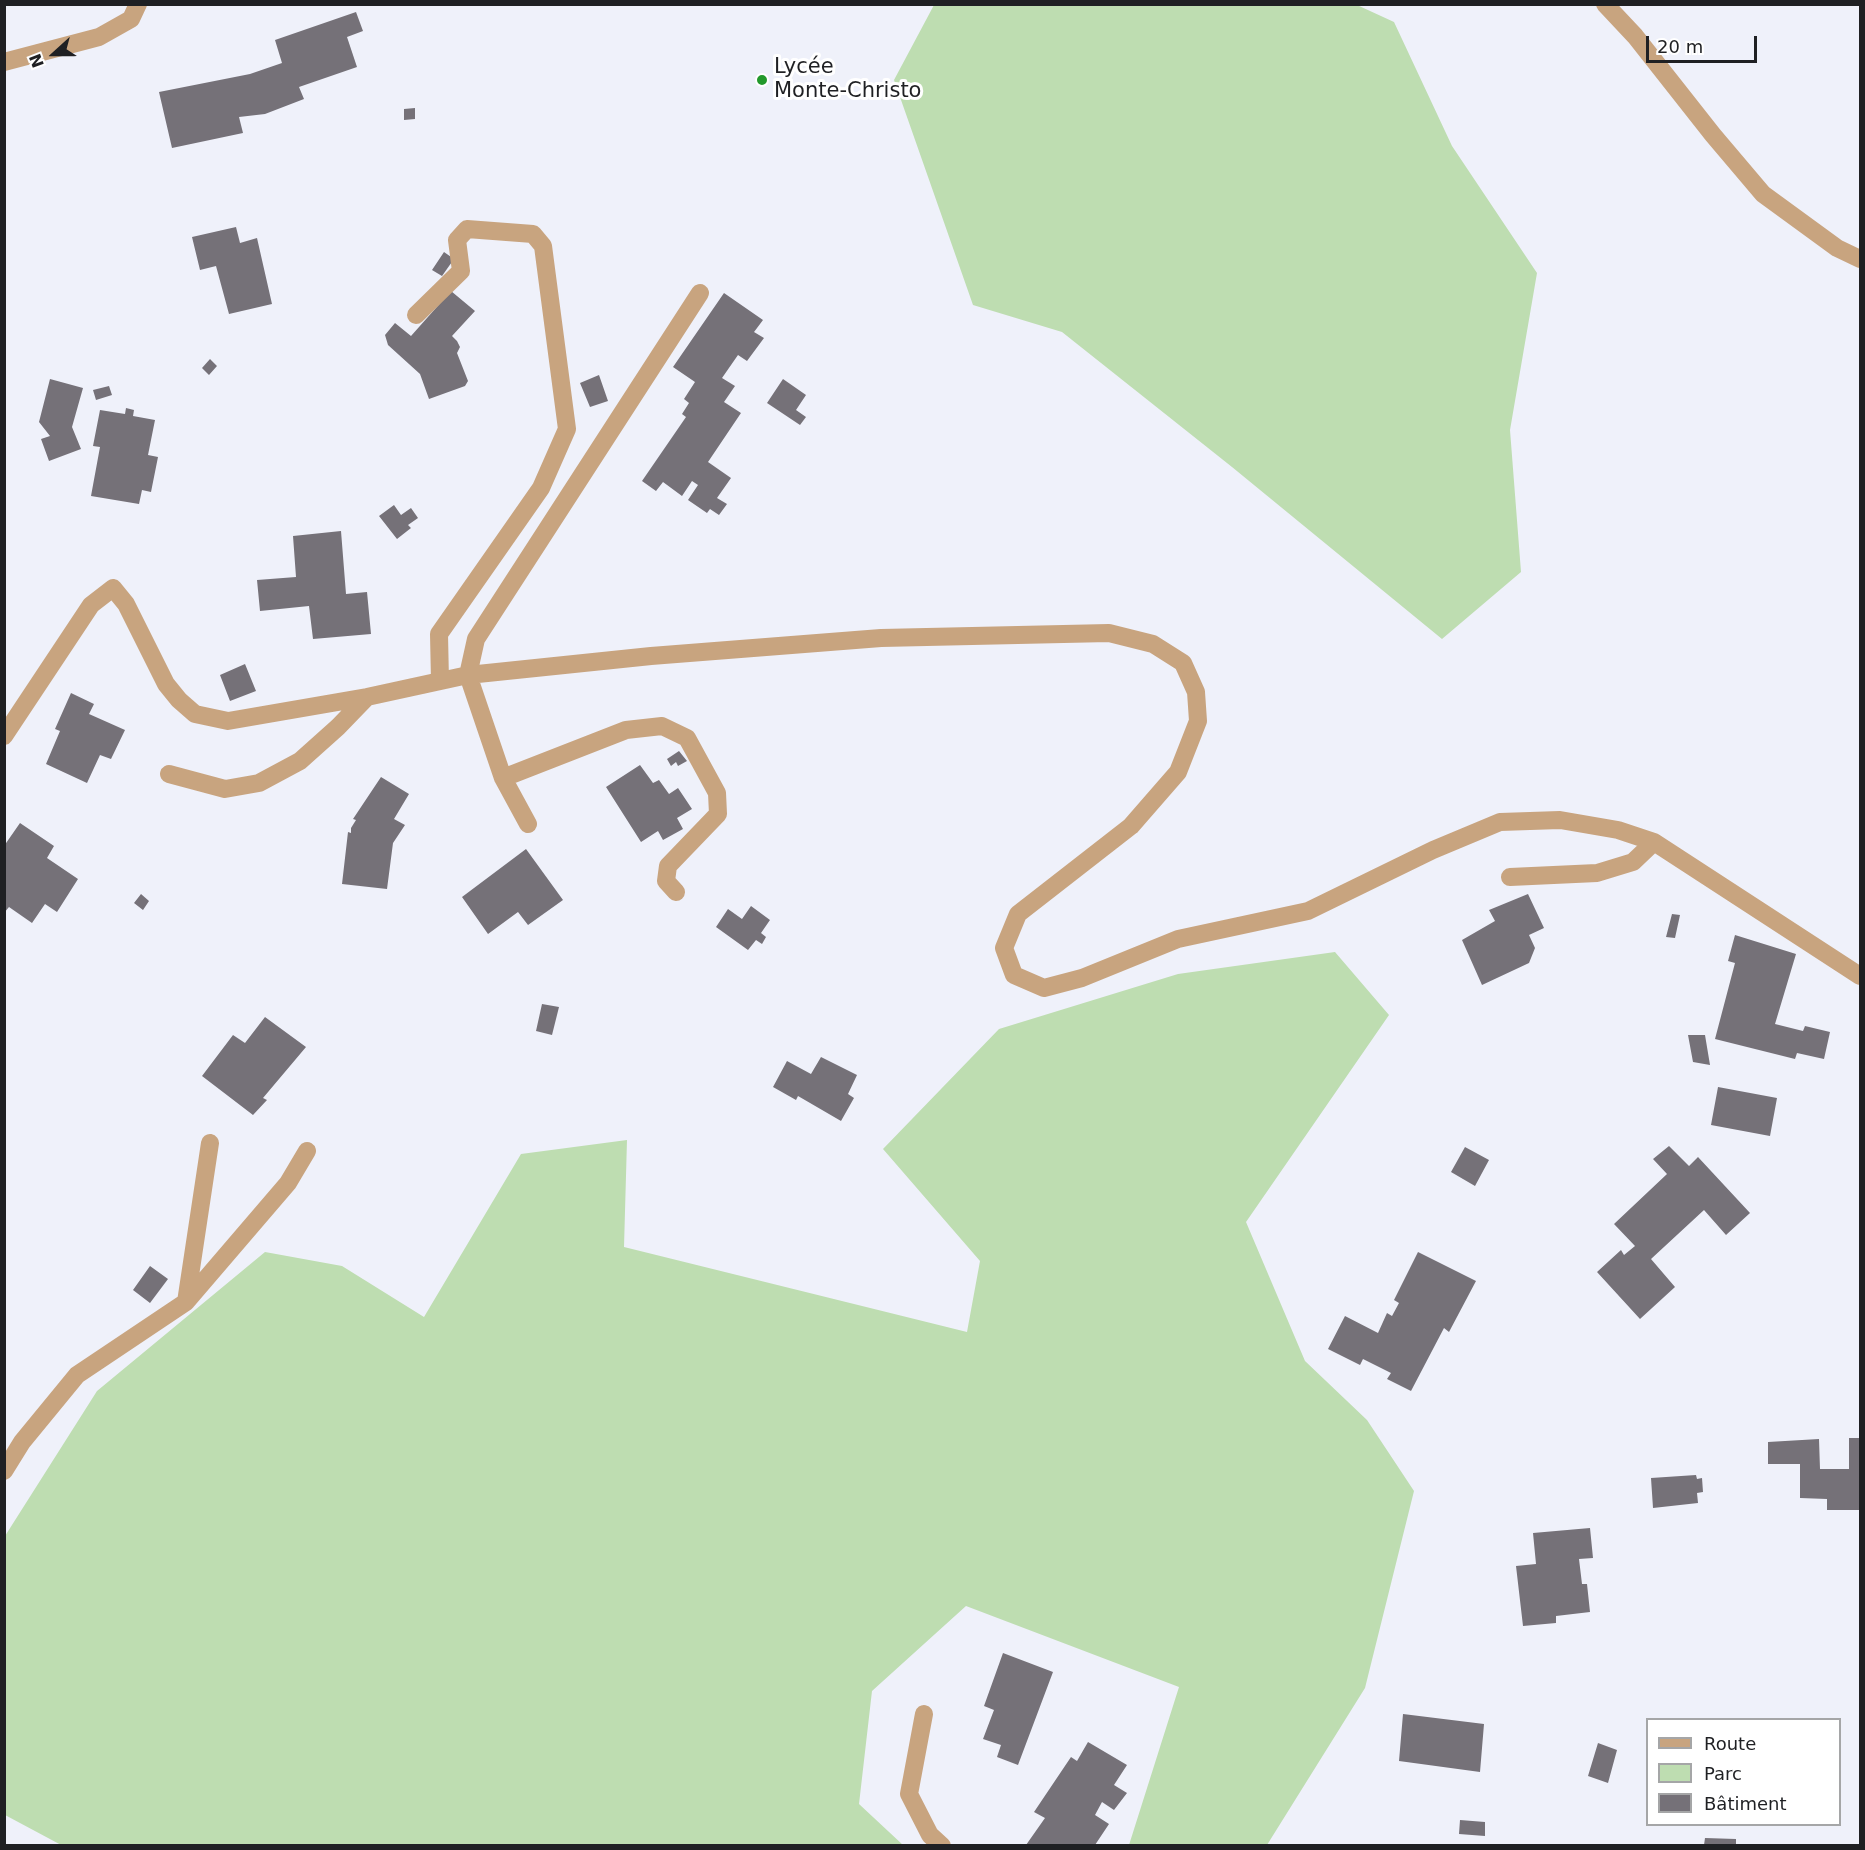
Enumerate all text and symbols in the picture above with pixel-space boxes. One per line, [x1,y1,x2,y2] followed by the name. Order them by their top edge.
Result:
[24,24,84,84] north arrow
[1649,24,1760,62] scale bar
[1657,36,1703,57] text: 20 m
[25,51,48,70] text: N
[774,55,921,105] place label: Lycée Monte-Christo
[755,73,769,87] marker: Lycée Monte-Christo
[1646,1718,1841,1826] legend
[1704,1733,1756,1754] text: Route
[1704,1763,1742,1784] text: Parc
[1704,1793,1787,1814] text: Bâtiment

